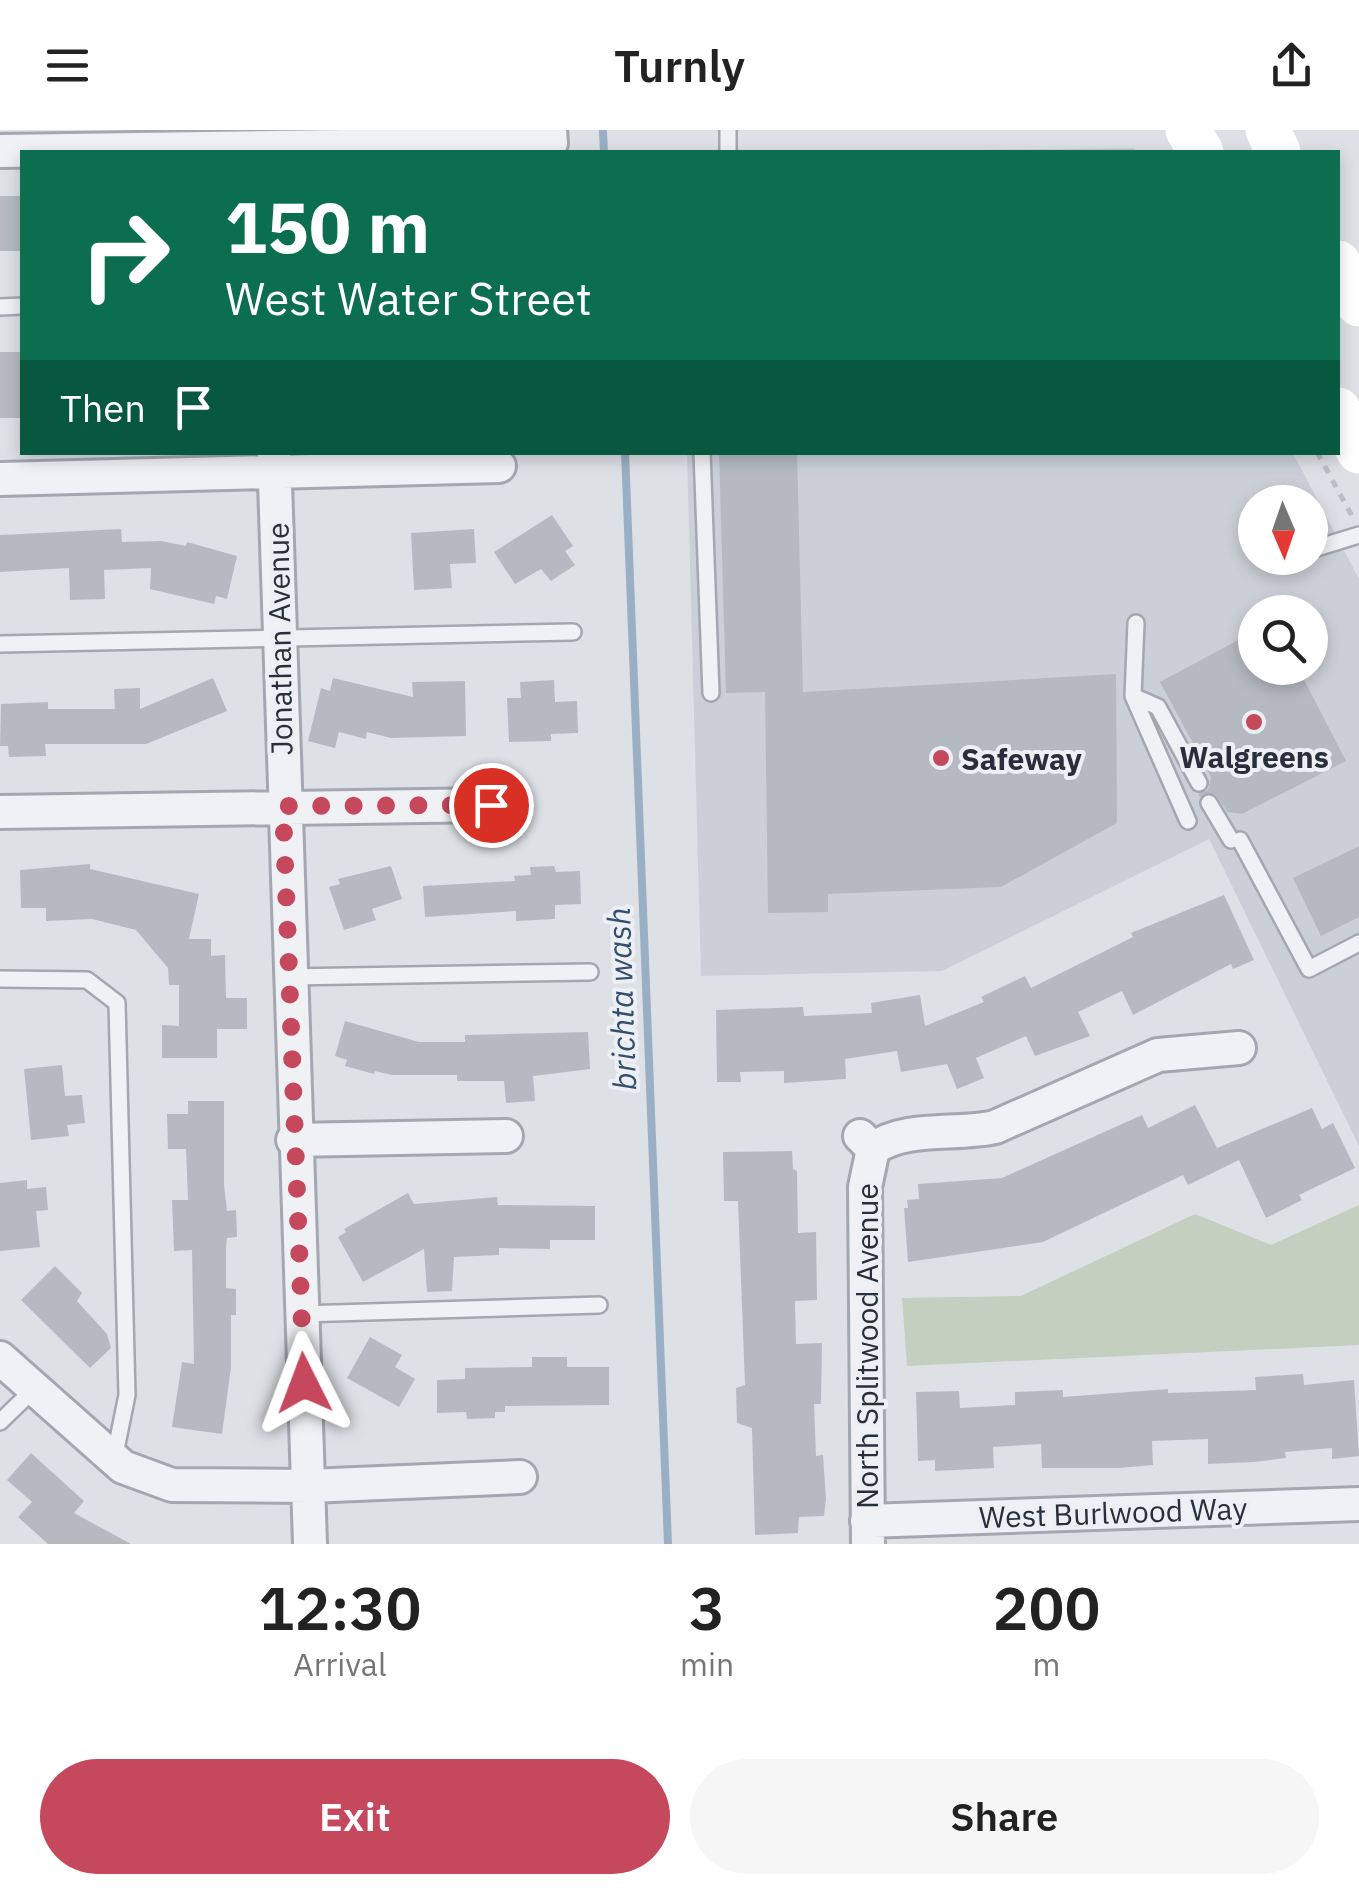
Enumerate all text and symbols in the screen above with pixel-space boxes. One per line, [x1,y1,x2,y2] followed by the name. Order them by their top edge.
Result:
[614,36,745,94] text: Turnly
[40,38,95,93] icon: menu
[1264,38,1319,93] icon: share
[225,181,430,272] text: 150 m
[60,190,190,320] icon: right
[225,269,592,327] text: West Water Street
[166,380,221,435] icon: arrive
[60,383,146,432] text: Then
[1238,485,1328,575] north arrow
[1238,485,1328,685] map controls
[257,522,301,756] street label: Jonathan Avenue
[1238,595,1328,685] button: search
[1243,711,1265,733] marker: Walgreens
[1179,737,1329,776] place label: Walgreens
[961,739,1082,778] place label: Safeway
[930,747,952,769] marker: Safeway
[449,763,534,848] pin
[464,778,519,833] icon: arrive
[597,907,645,1091] water label: brichta wash
[847,1183,886,1509] street label: North Splitwood Avenue
[252,1331,356,1435] position arrow
[978,1488,1248,1536] street label: West Burlwood Way
[258,1568,422,1647] text: 12:30
[689,1568,725,1647] text: 3
[993,1568,1101,1647] text: 200
[293,1643,387,1685] text: Arrival
[680,1643,734,1685] text: min
[1033,1643,1061,1685] text: m
[40,1759,670,1874] button: Exit
[690,1759,1319,1874] button: Share

